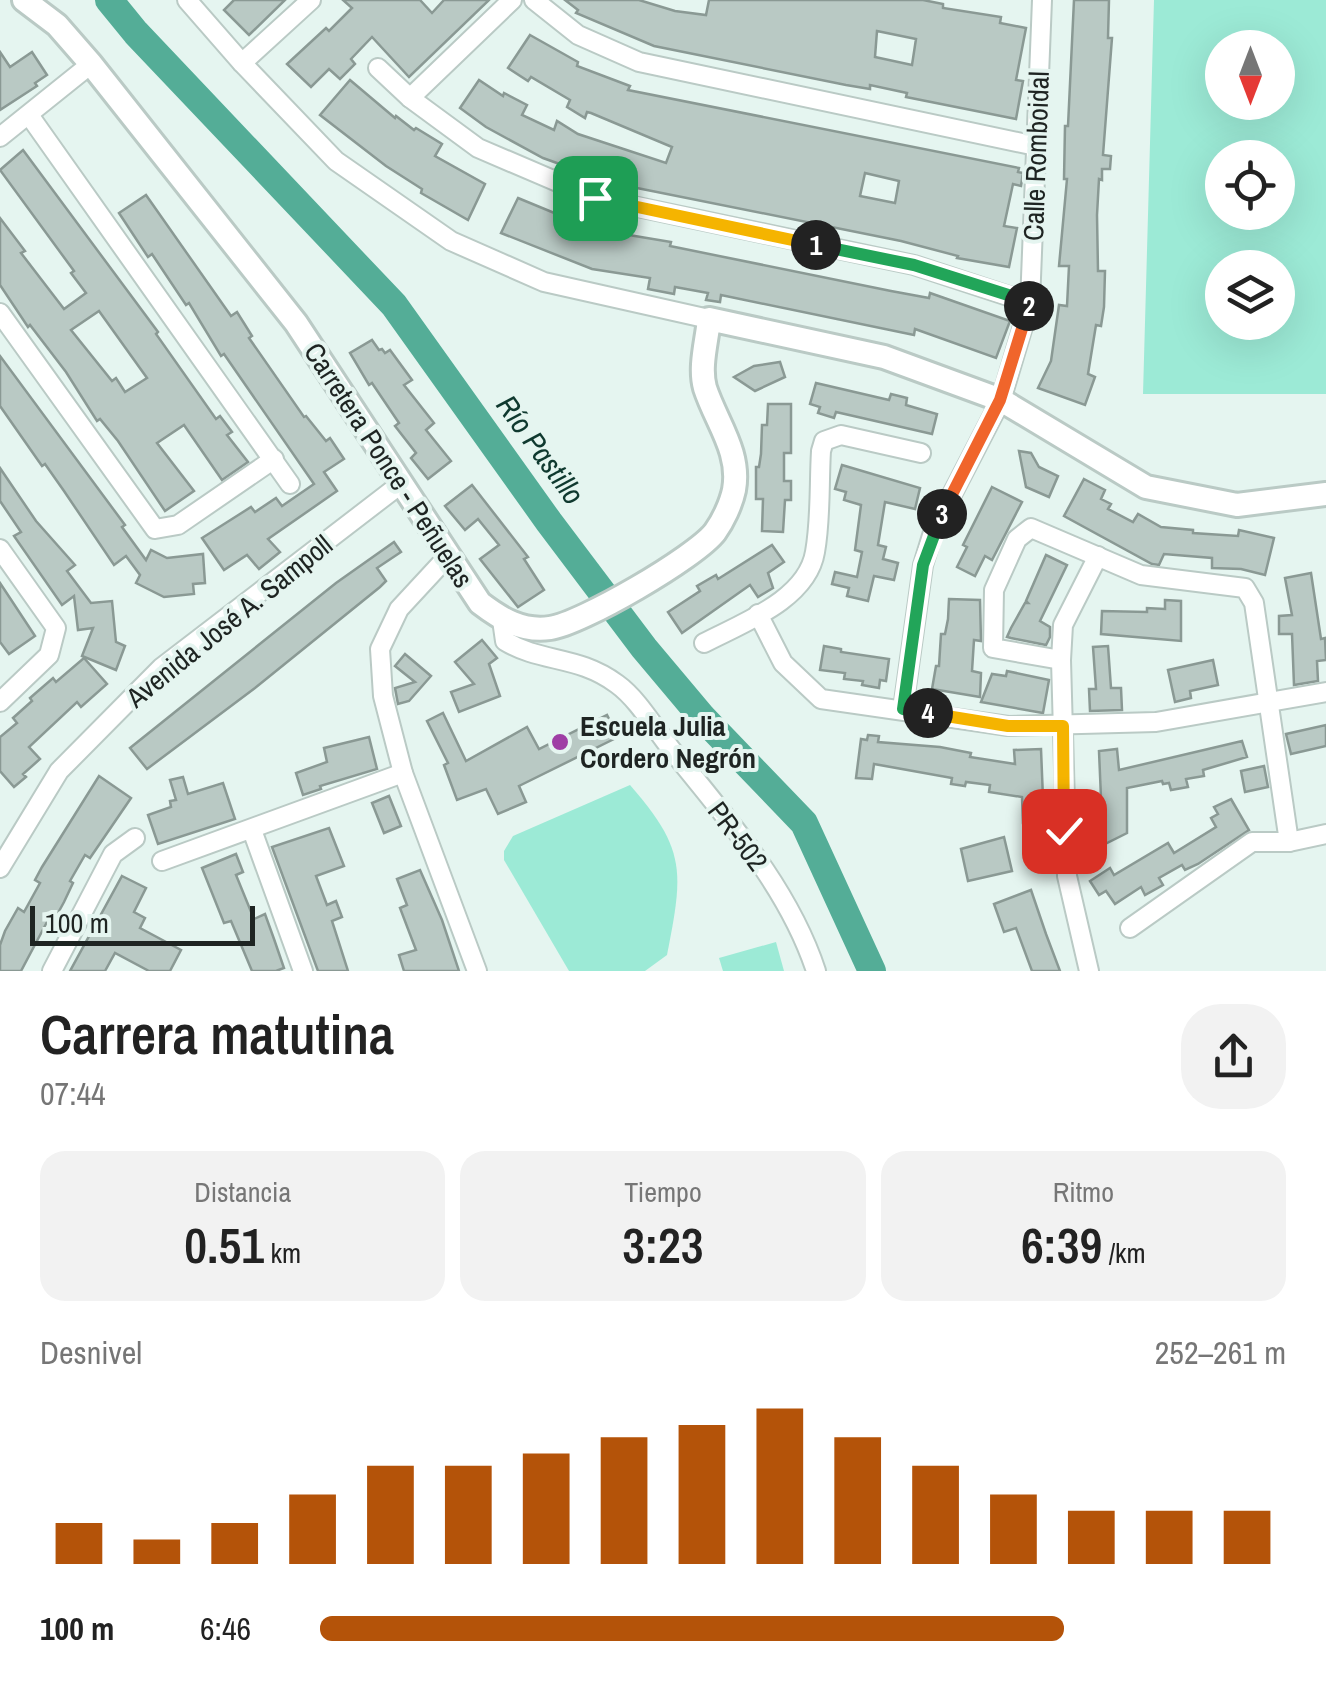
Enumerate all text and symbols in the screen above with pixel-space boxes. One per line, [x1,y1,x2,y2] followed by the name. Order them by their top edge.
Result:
[1205,30,1295,120] north arrow
[1205,30,1295,340] map controls
[1014,71,1058,241] street label: Calle Romboidal
[1205,140,1295,230] button: locate
[553,156,638,241] pin
[568,171,623,226] icon: arrive
[791,220,841,270] pin: 1
[810,226,822,264] text: 1
[1205,250,1295,340] button: layers
[1004,281,1054,331] pin: 2
[1023,287,1035,325] text: 2
[296,335,482,595] street label: Carretera Ponce - Peñuelas
[488,387,594,512] water label: Río Pastillo
[917,489,967,539] pin: 3
[936,495,948,533] text: 3
[117,526,340,717] street label: Avenida José A. Sampoll
[903,688,953,738] pin: 4
[922,694,934,732] text: 4
[580,707,756,777] place label: Escuela Julia Cordero Negrón
[549,731,571,753] marker: Escuela Julia Cordero Negrón
[1022,789,1107,874] pin
[699,793,777,879] street label: PR-502
[1037,804,1092,859] icon: check
[30,901,255,946] scale bar
[45,904,109,942] text: 100 m
[40,997,394,1071] text: Carrera matutina
[1181,1004,1286,1109] button: share
[40,1072,106,1115] text: 07:44
[194,1173,291,1211] text: Distancia
[624,1173,702,1211] text: Tiempo
[1053,1173,1114,1211] text: Ritmo
[184,1211,264,1279] text: 0.51
[622,1211,704,1279] text: 3:23
[1021,1211,1102,1279] text: 6:39
[264,1234,301,1272] text: km
[1102,1234,1146,1272] text: /km
[40,1331,142,1374] text: Desnivel
[1155,1331,1286,1374] text: 252–261 m
[40,1607,114,1650] text: 100 m
[200,1607,251,1650] text: 6:46

